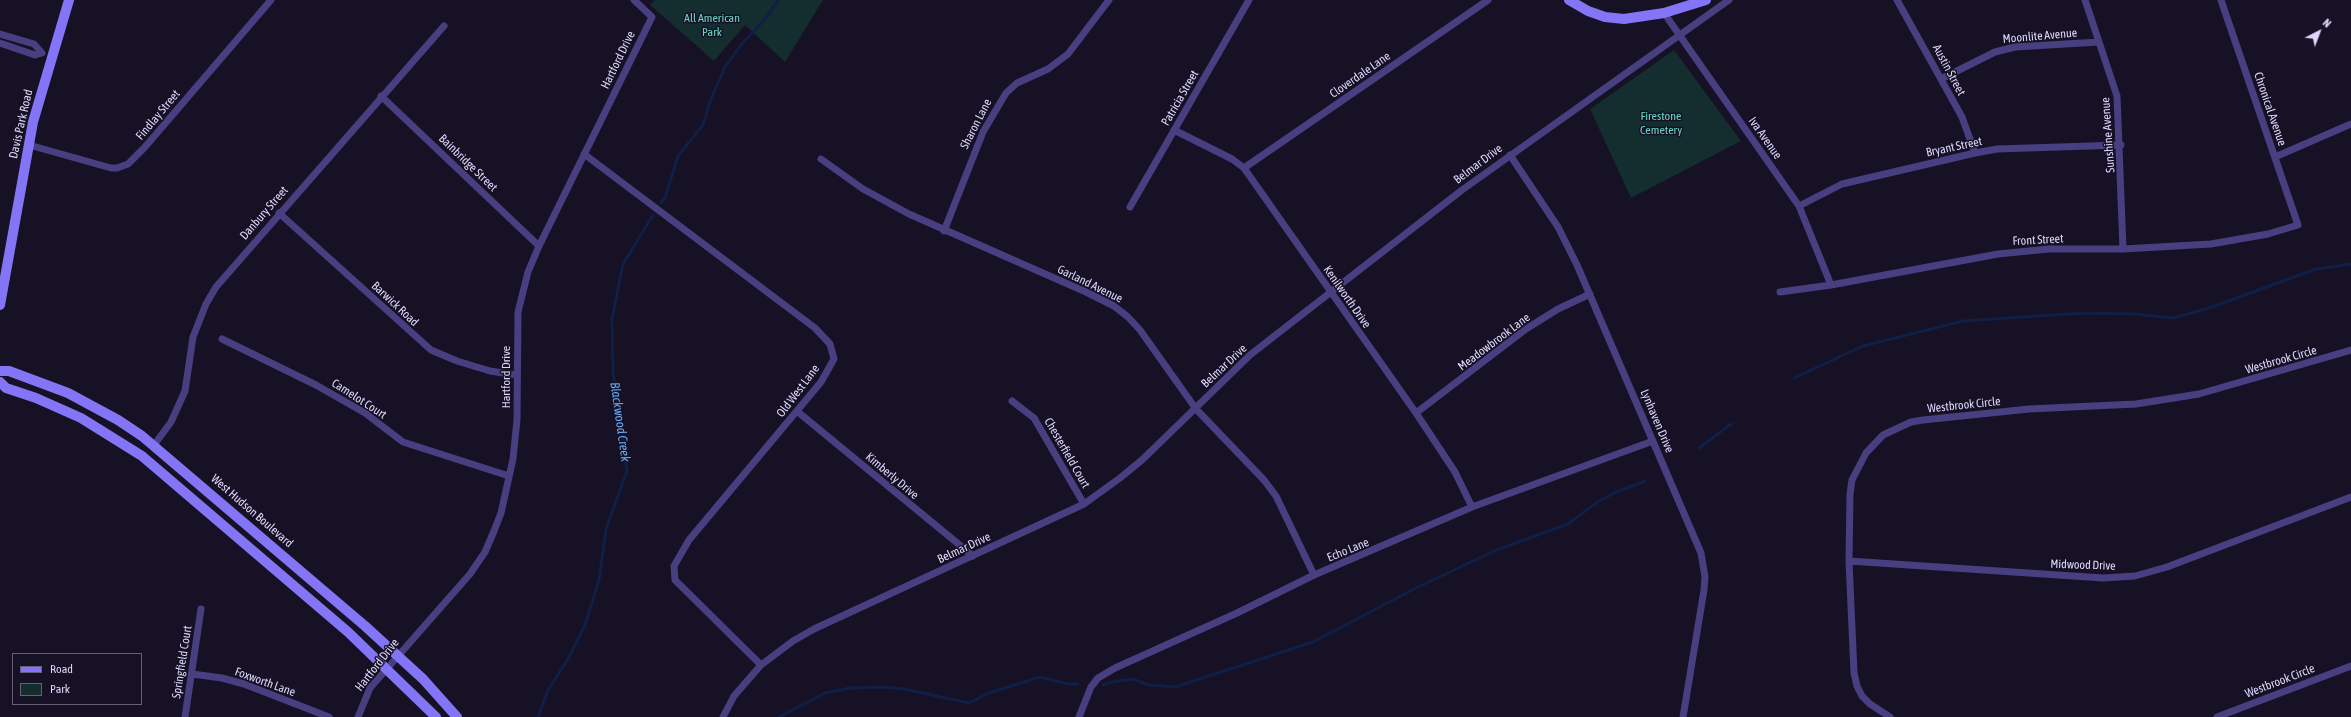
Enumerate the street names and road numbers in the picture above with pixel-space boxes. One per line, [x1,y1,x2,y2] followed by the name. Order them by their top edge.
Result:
[2002,26,2078,46] street label: Moonlite Avenue
[598,29,638,91] street label: Hartford Drive
[1930,42,1968,98] street label: Austin Street
[1327,49,1393,101] street label: Cloverdale Lane
[1158,68,1202,128] street label: Patricia Street
[2251,70,2289,148] street label: Chronical Avenue
[133,87,183,143] street label: Findlay Street
[6,88,36,160] street label: Davis Park Road
[957,96,995,152] street label: Sharon Lane
[2098,97,2118,173] street label: Sunshine Avenue
[1745,114,1785,162] street label: Iva Avenue
[436,131,500,195] street label: Bainbridge Street
[1925,134,1983,160] street label: Bryant Street
[1451,141,1505,187] street label: Belmar Drive
[237,183,291,243] street label: Danbury Street
[2012,231,2064,249] street label: Front Street
[1055,262,1125,306] street label: Garland Avenue
[1320,263,1374,331] street label: Kenilworth Drive
[369,279,421,329] street label: Barwick Road
[1455,310,1533,374] street label: Meadowbrook Lane
[1198,341,1250,391] street label: Belmar Drive
[2244,343,2318,377] street label: Westbrook Circle
[499,346,513,408] street label: Hartford Drive
[774,362,822,420] street label: Old West Lane
[329,376,389,422] street label: Camelot Court
[1637,387,1677,455] street label: Lynhaven Drive
[1927,394,2001,416] street label: Westbrook Circle
[1041,415,1093,491] street label: Chesterfield Court
[863,450,921,502] street label: Kimberly Drive
[208,471,296,551] street label: West Hudson Boulevard
[935,529,993,567] street label: Belmar Drive
[1325,535,1371,565] street label: Echo Lane
[2050,557,2116,573] street label: Midwood Drive
[169,625,195,699] street label: Springfield Court
[352,636,402,694] street label: Hartford Drive
[2243,661,2317,701] street label: Westbrook Circle
[233,664,297,700] street label: Foxworth Lane

